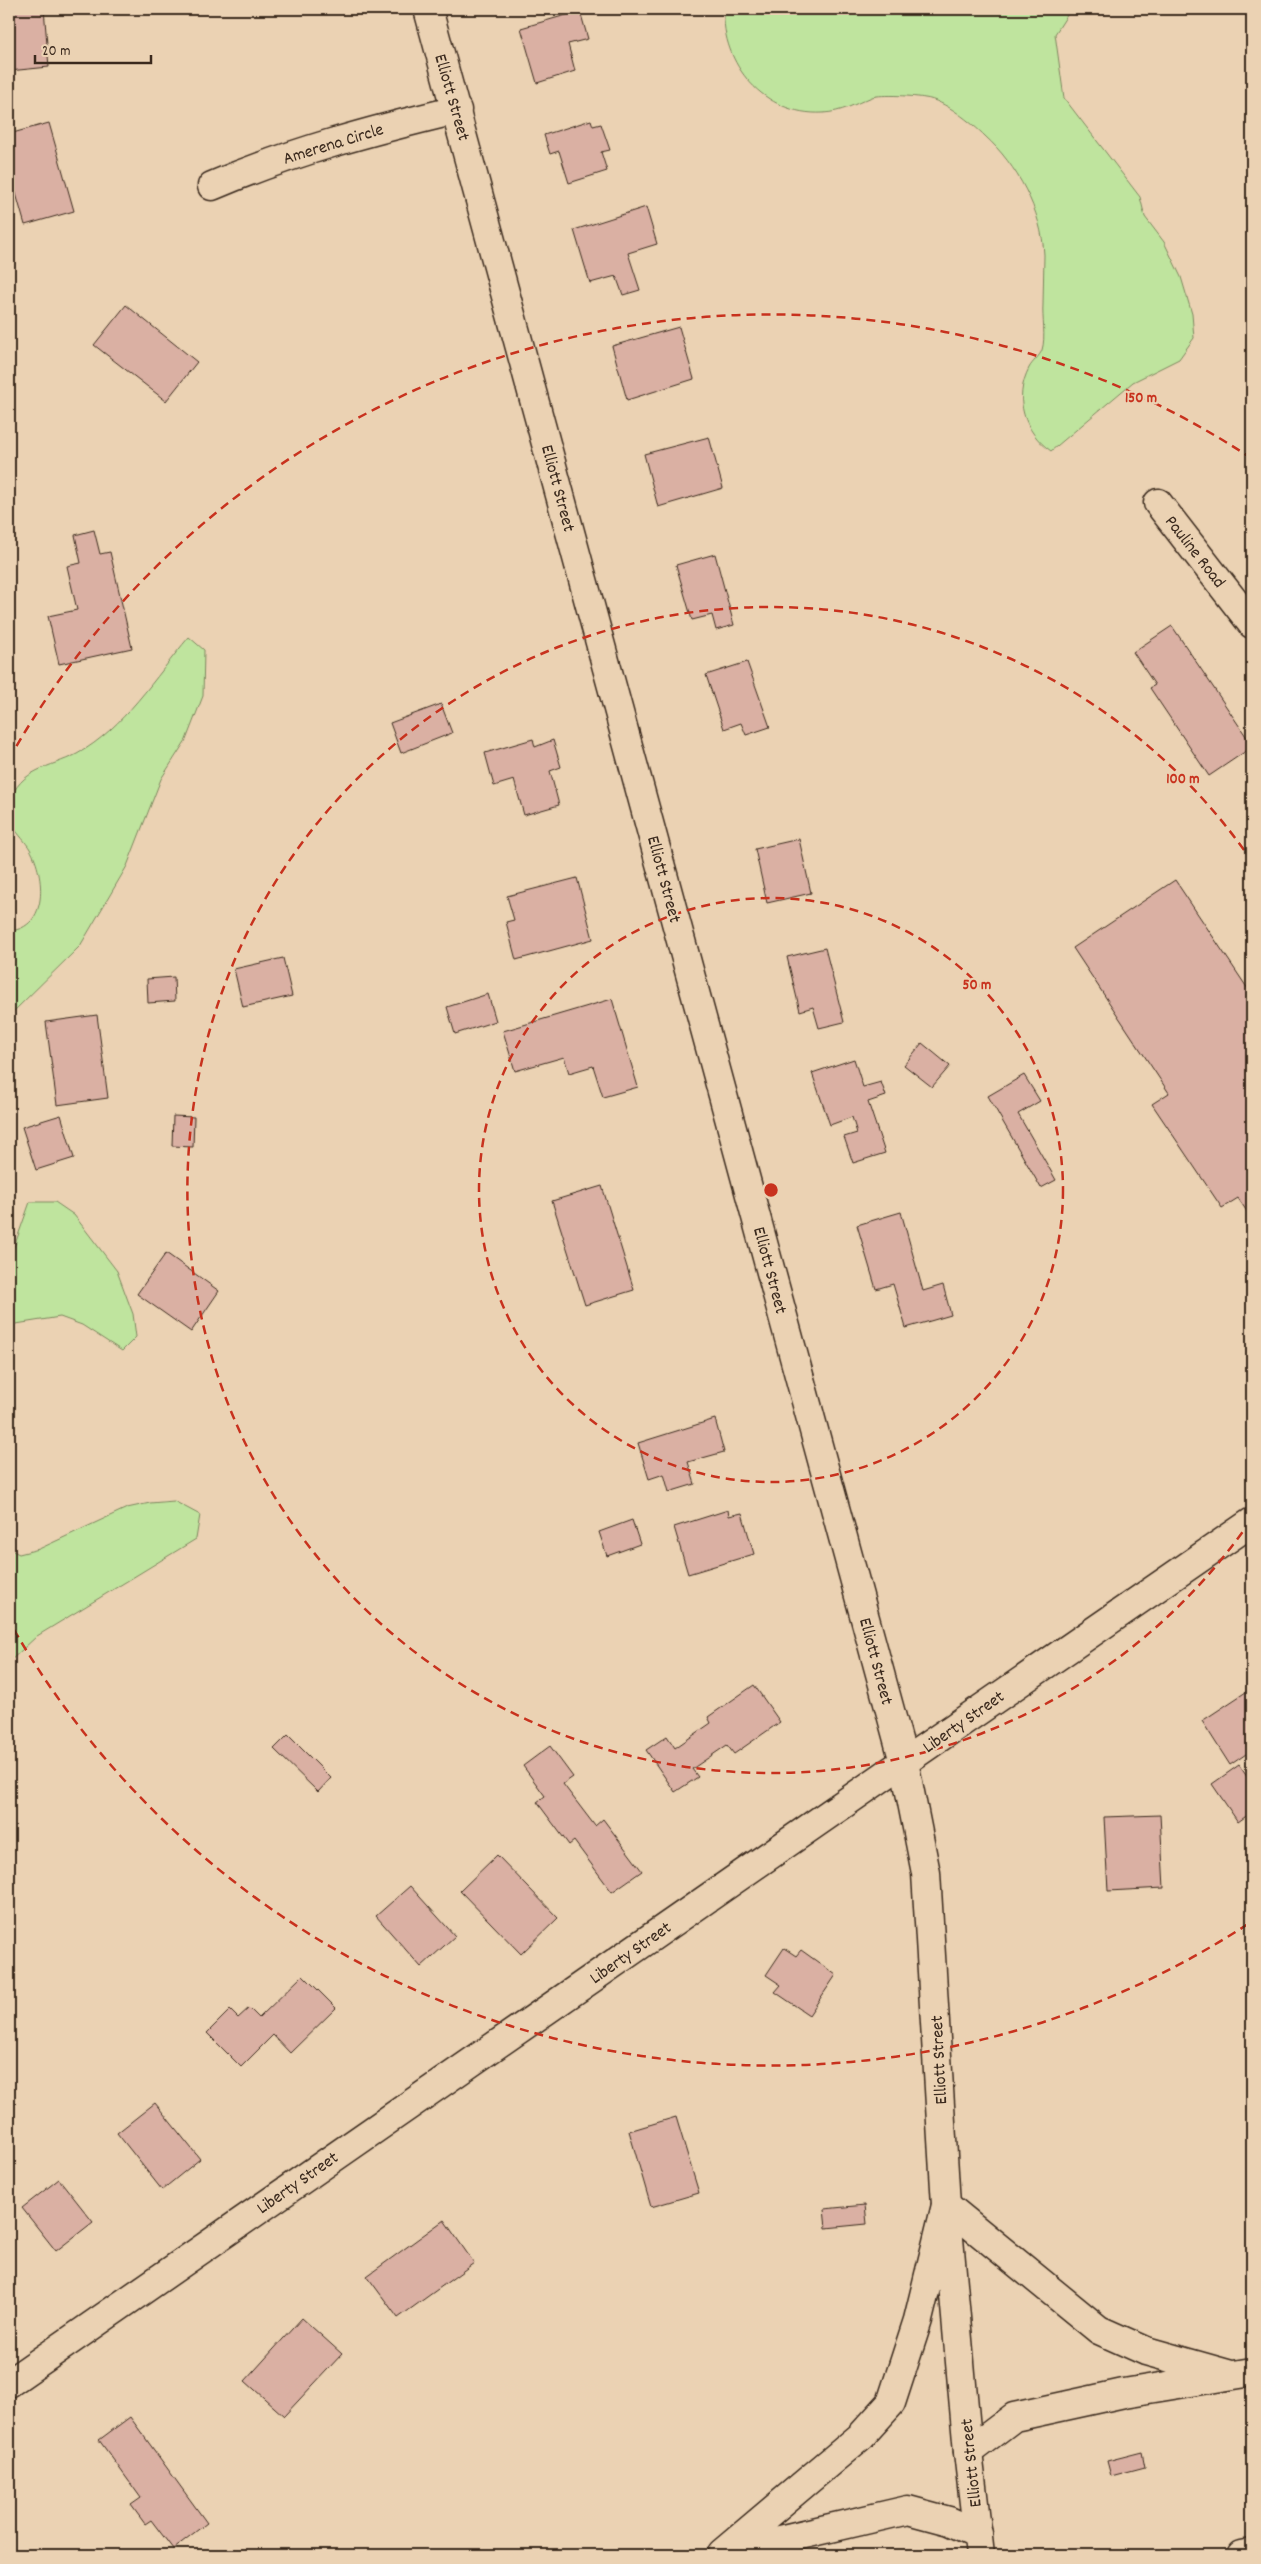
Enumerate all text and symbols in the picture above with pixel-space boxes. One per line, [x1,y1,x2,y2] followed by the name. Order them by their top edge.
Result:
[35,32,151,64] scale bar
[42,41,70,63] text: 20 m
[426,51,475,144] street label: Elliott Street
[280,118,387,173] street label: Amerena Circle
[1125,388,1157,410] text: 150 m
[533,442,580,535] street label: Elliott Street
[1158,511,1230,594] street label: Pauline Road
[1166,769,1200,791] text: 100 m
[639,833,686,926] street label: Elliott Street
[963,975,991,997] text: 50 m
[762,1181,780,1199] centre of rings
[745,1224,792,1317] street label: Elliott Street
[851,1615,898,1708] street label: Elliott Street
[918,1685,1011,1760] street label: Liberty Street
[585,1916,678,1991] street label: Liberty Street
[926,2014,955,2105] street label: Elliott Street
[252,2146,345,2221] street label: Liberty Street
[955,2417,990,2508] street label: Elliott Street

